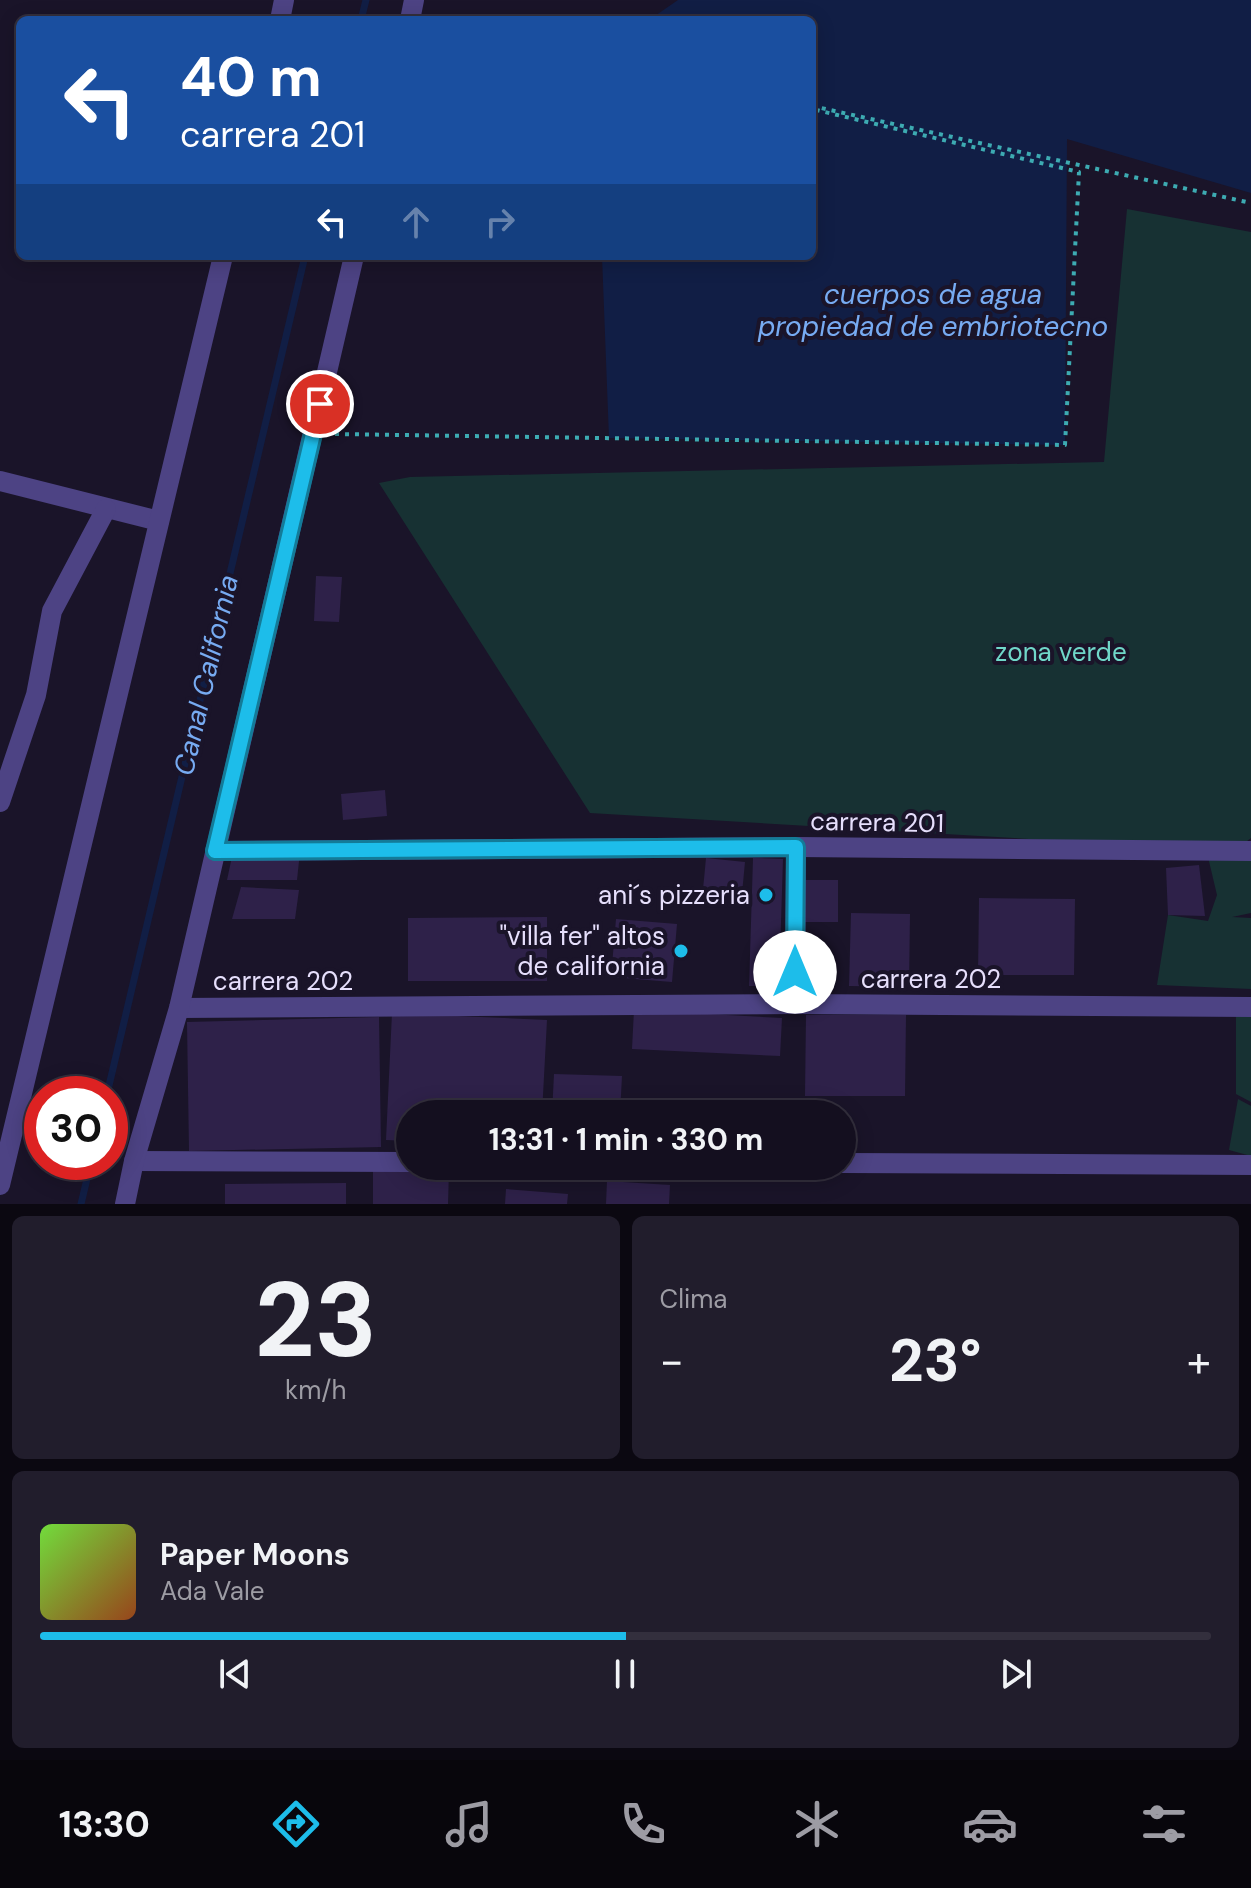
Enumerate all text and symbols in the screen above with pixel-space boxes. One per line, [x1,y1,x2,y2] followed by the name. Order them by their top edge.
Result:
[180,40,322,113] text: 40 m
[48,48,152,152] icon: left
[180,111,365,158] text: carrera 201
[310,200,354,244] icon: left
[394,200,438,244] icon: ahead
[478,200,522,244] icon: right
[757,276,1108,345] water label: cuerpos de agua propiedad de embriotecno
[286,370,354,438] pin
[298,382,342,426] icon: arrive
[165,571,247,779] water label: Canal California
[995,635,1127,669] park label: zona verde
[810,804,944,840] street label: carrera 201
[598,878,750,912] place label: ani´s pizzeria
[757,886,775,904] marker: ani´s pizzeria
[499,919,665,983] place label: "villa fer" altos de california
[753,930,837,1014] position arrow
[672,942,690,960] marker: "villa fer" altos de california
[861,962,1001,996] street label: carrera 202
[213,964,353,998] street label: carrera 202
[24,1076,128,1180] speed limit sign: 30
[489,1120,763,1159] text: 13:31 · 1 min · 330 m
[254,1253,377,1388] text: 23
[660,1282,728,1316] text: Clima
[889,1321,982,1400] text: 23°
[660,1332,684,1390] text: −
[1187,1332,1211,1390] text: +
[285,1373,346,1407] text: km/h
[160,1535,350,1574] text: Paper Moons
[160,1574,265,1608] text: Ada Vale
[213,1652,257,1696] icon: previous
[603,1652,647,1696] icon: pause
[994,1652,1038,1696] icon: next
[268,1796,324,1852] icon: directions
[441,1796,497,1852] icon: music
[615,1796,671,1852] icon: phone
[789,1796,845,1852] icon: climate
[962,1796,1018,1852] icon: car
[1136,1796,1192,1852] icon: filters
[59,1801,150,1848] text: 13:30

